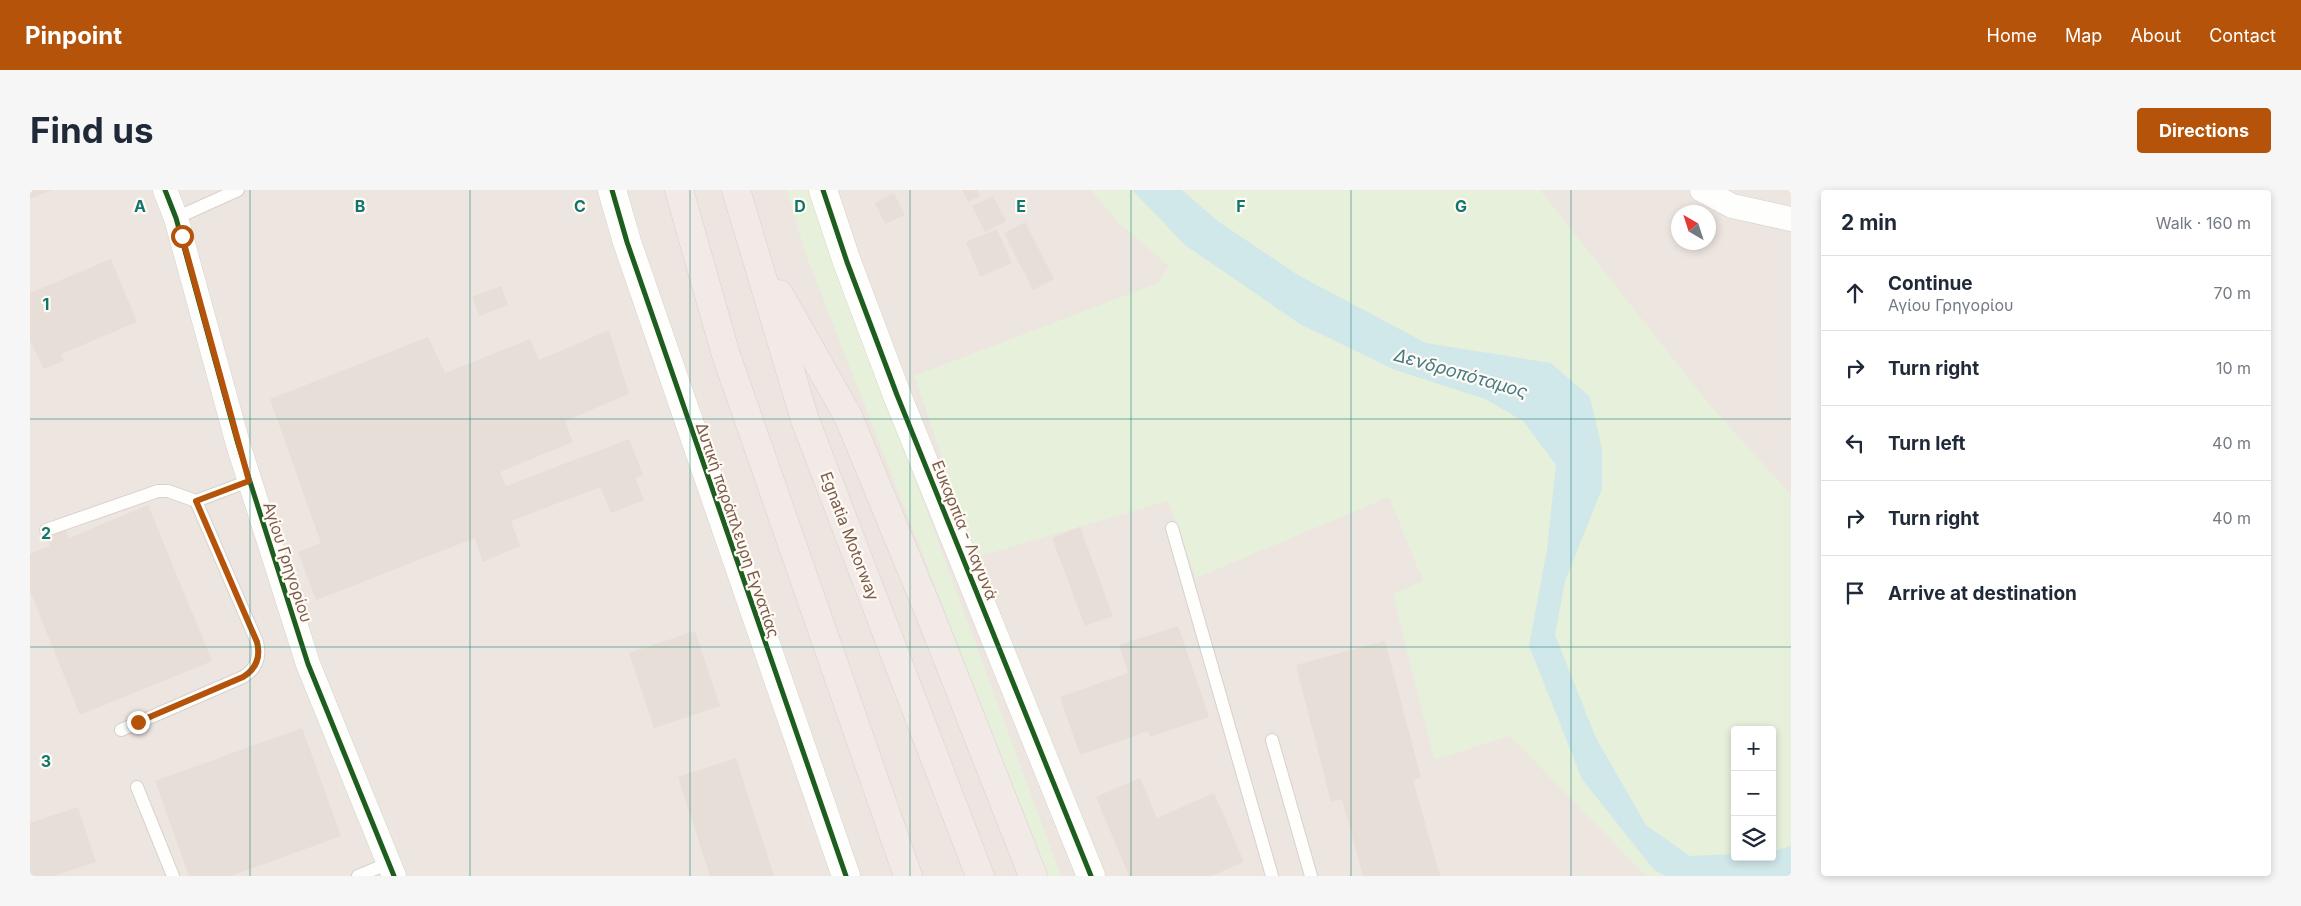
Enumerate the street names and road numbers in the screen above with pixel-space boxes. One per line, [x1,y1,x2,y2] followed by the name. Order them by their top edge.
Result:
[692,420,784,640] street label: Δυτική παράπλευρη Εγνατίας
[928,457,1002,603] street label: Ευκαρπία - Λαγυνά
[816,469,884,603] street label: Egnatia Motorway
[259,499,317,625] street label: Αγίου Γρηγορίου

